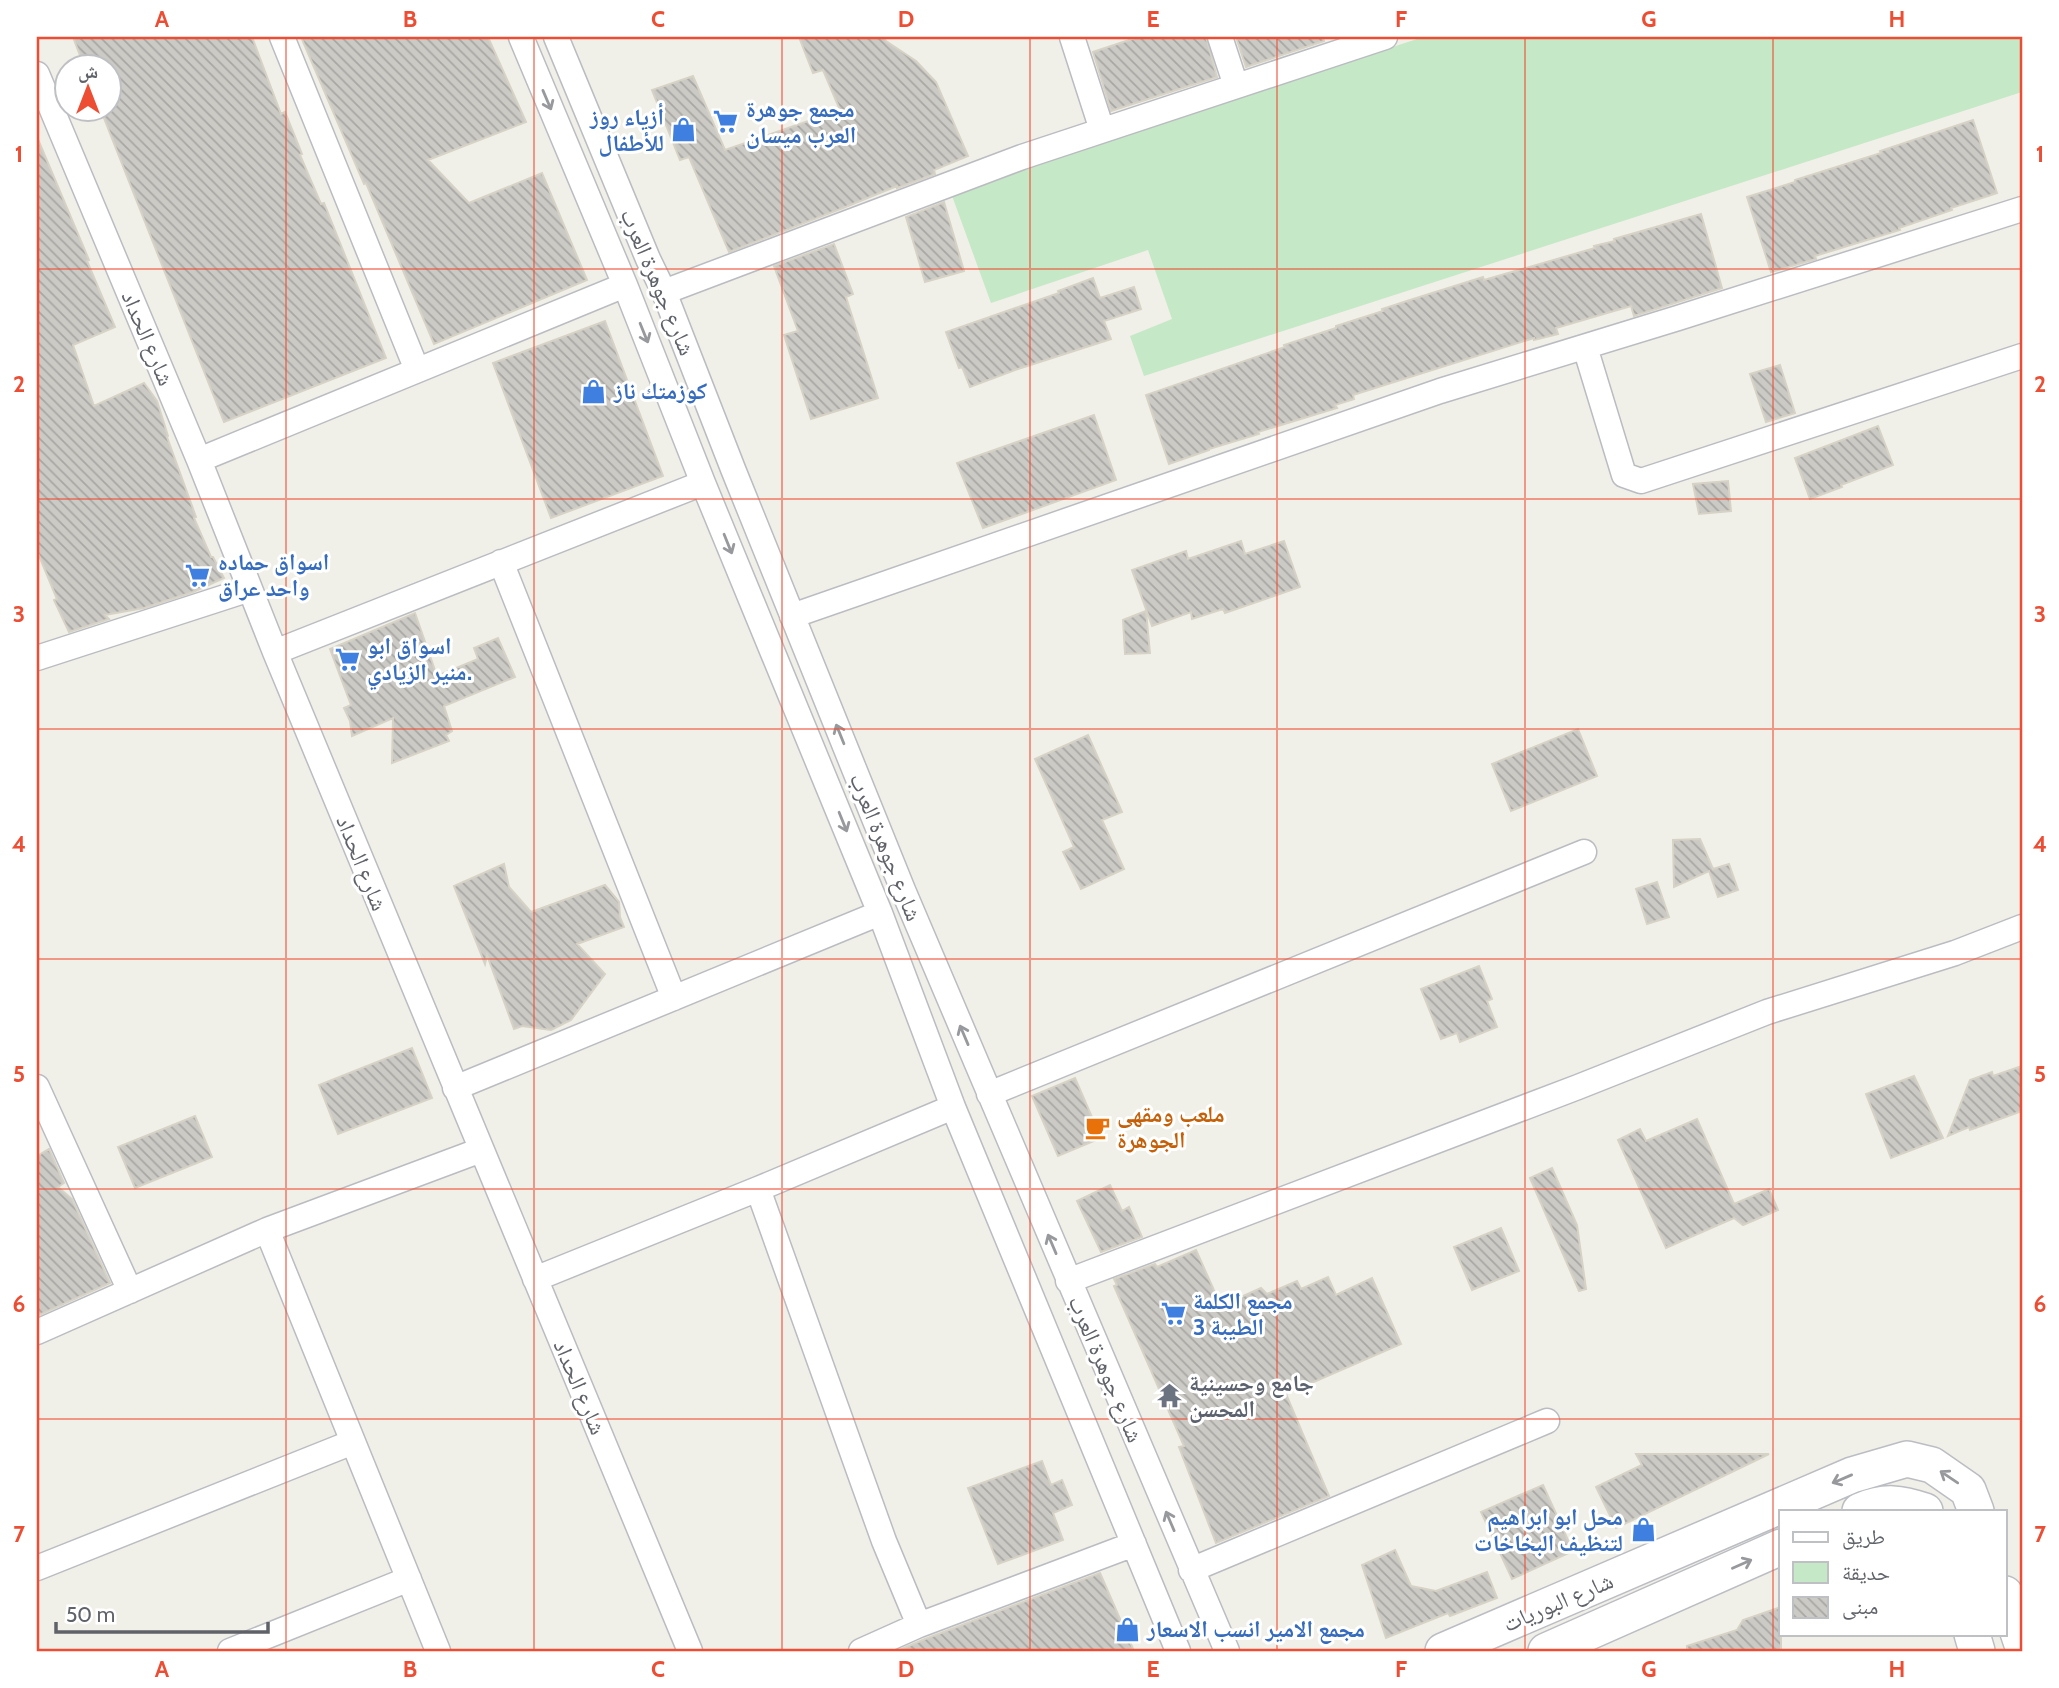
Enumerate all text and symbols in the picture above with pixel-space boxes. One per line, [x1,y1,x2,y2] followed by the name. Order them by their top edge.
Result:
[155,5,170,33] text: A
[403,5,417,33] text: B
[651,5,665,33] text: C
[898,5,914,33] text: D
[1146,5,1160,33] text: E
[1395,5,1407,33] text: F
[1641,5,1657,33] text: G
[1889,5,1905,33] text: H
[52,52,122,122] north arrow
[78,60,98,83] text: ش
[542,88,555,110] one-way arrow
[746,95,856,149] place label: مجمع جوهرة العرب ميسان
[589,102,664,157] place label: أزياء روز للأطفال
[712,108,740,136] supermarket icon: مجمع جوهرة العرب ميسان
[670,116,698,144] shop icon: أزياء روز للأطفال
[15,140,23,168] text: 1
[2036,140,2044,168] text: 1
[614,204,702,360] street label: شارع جوهرة العرب
[115,286,181,390] street label: شارع الحداد
[638,321,651,343] one-way arrow
[13,370,25,398] text: 2
[2034,370,2046,398] text: 2
[580,377,608,405] shop icon: كوزمتك ناز
[613,377,707,405] place label: كوزمتك ناز
[723,532,736,554] one-way arrow
[218,548,329,602] place label: اسواق حماده واحد عراق
[184,561,212,589] supermarket icon: اسواق حماده واحد عراق
[13,600,25,628] text: 3
[2034,600,2046,628] text: 3
[367,632,472,691] place label: اسواق ابو منير الزيادي.
[333,645,361,673] supermarket icon: اسواق ابو منير الزيادي.
[832,724,845,745] one-way arrow
[843,769,928,925] street label: شارع جوهرة العرب
[329,811,394,915] street label: شارع الحداد
[837,811,850,833] one-way arrow
[12,830,26,858] text: 4
[2033,830,2047,858] text: 4
[957,1025,970,1046] one-way arrow
[13,1060,25,1088] text: 5
[2034,1060,2046,1088] text: 5
[1117,1100,1225,1154] place label: ملعب ومقهى الجوهرة
[1083,1113,1111,1141] cafe icon: ملعب ومقهى الجوهرة
[1045,1234,1058,1256] one-way arrow
[1193,1287,1293,1341] place label: مجمع الكلمة الطيبة 3
[13,1290,25,1318] text: 6
[2034,1290,2046,1318] text: 6
[1062,1291,1150,1447] street label: شارع جوهرة العرب
[1159,1300,1187,1328] supermarket icon: مجمع الكلمة الطيبة 3
[547,1335,613,1439] street label: شارع الحداد
[1189,1369,1314,1423] place label: جامع وحسينية المحسن
[1155,1382,1183,1410] temple icon: جامع وحسينية المحسن
[1940,1470,1959,1484] one-way arrow
[1832,1473,1853,1486] one-way arrow
[1474,1503,1623,1557] place label: محل ابو ابراهيم لتنظيف البخاخات
[1779,1510,2007,1636] legend
[1163,1511,1176,1533] one-way arrow
[1629,1516,1657,1544] shop icon: محل ابو ابراهيم لتنظيف البخاخات
[13,1520,25,1548] text: 7
[2034,1520,2046,1548] text: 7
[1842,1524,1885,1550] text: طريق
[1731,1557,1753,1570] one-way arrow
[1842,1560,1890,1585] text: حديقة
[1499,1566,1618,1639] street label: شارع البوريات
[56,1590,268,1634] scale bar
[1842,1594,1878,1620] text: مبنى
[66,1602,115,1627] text: 50 m
[1113,1615,1141,1643] shop icon: مجمع الامير انسب الاسعار
[1146,1615,1365,1644] place label: مجمع الامير انسب الاسعار
[155,1655,170,1683] text: A
[403,1655,417,1683] text: B
[651,1655,665,1683] text: C
[898,1655,914,1683] text: D
[1146,1655,1160,1683] text: E
[1395,1655,1407,1683] text: F
[1641,1655,1657,1683] text: G
[1889,1655,1905,1683] text: H

